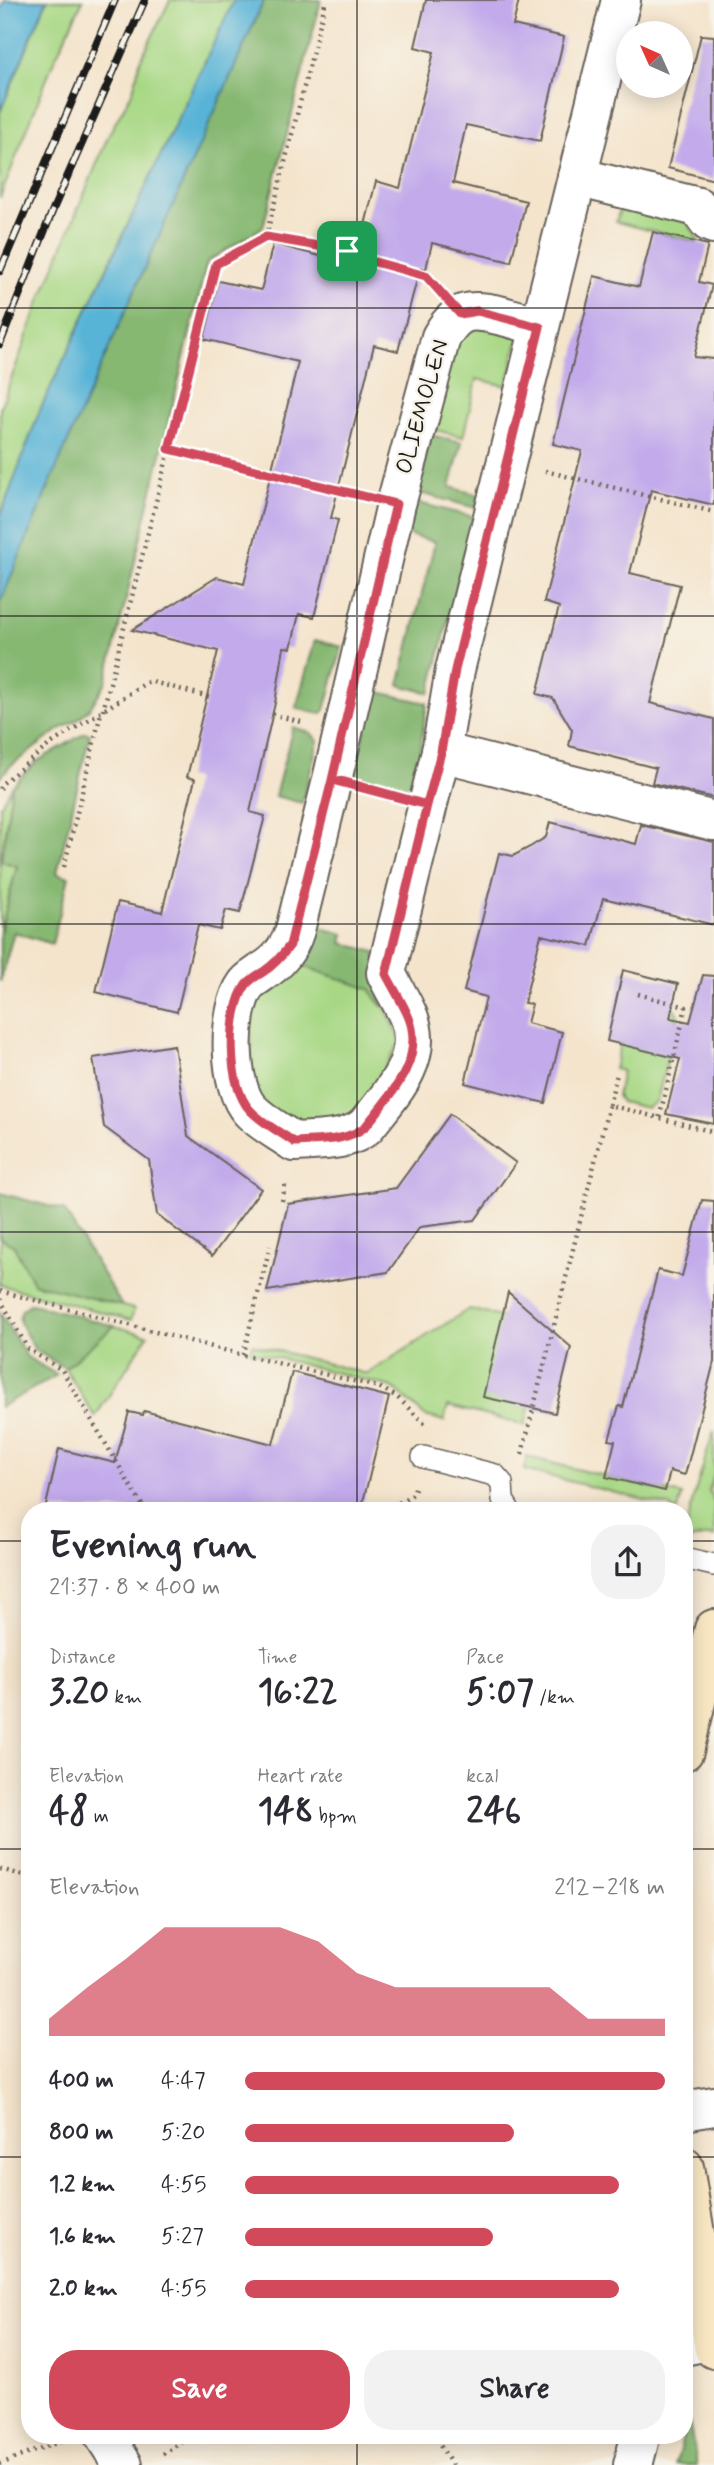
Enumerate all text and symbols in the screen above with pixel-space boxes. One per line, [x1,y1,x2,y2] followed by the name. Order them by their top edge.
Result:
[616,21,693,98] north arrow
[616,21,693,98] map controls
[317,221,377,281] pin
[328,232,366,270] icon: arrive
[389,336,457,478] street label: OLIEMOLEN
[49,1522,256,1571] text: Evening run
[591,1525,665,1599] button: share
[49,1573,220,1603] text: 21:37 · 8 × 400 m
[49,1645,116,1670] text: Distance
[258,1645,297,1670] text: Time
[466,1645,504,1670] text: Pace
[49,1670,109,1716] text: 3.20
[258,1670,338,1716] text: 16:22
[466,1670,534,1716] text: 5:07
[109,1685,142,1710] text: km
[534,1685,575,1710] text: /km
[49,1764,124,1789] text: Elevation
[258,1764,343,1789] text: Heart rate
[466,1764,498,1789] text: kcal
[49,1789,89,1835] text: 48
[258,1789,313,1835] text: 148
[466,1789,521,1835] text: 246
[89,1804,109,1829] text: m
[313,1804,357,1829] text: bpm
[49,1873,140,1903] text: Elevation
[554,1873,665,1903] text: 212–218 m
[49,2066,114,2096] text: 400 m
[161,2066,205,2096] text: 4:47
[49,2118,113,2148] text: 800 m
[161,2118,205,2148] text: 5:20
[49,2170,115,2200] text: 1.2 km
[161,2170,207,2200] text: 4:55
[49,2222,116,2252] text: 1.6 km
[161,2222,204,2252] text: 5:27
[49,2274,118,2304] text: 2.0 km
[161,2274,207,2304] text: 4:55
[49,2350,350,2430] button: Save
[364,2350,665,2430] button: Share

